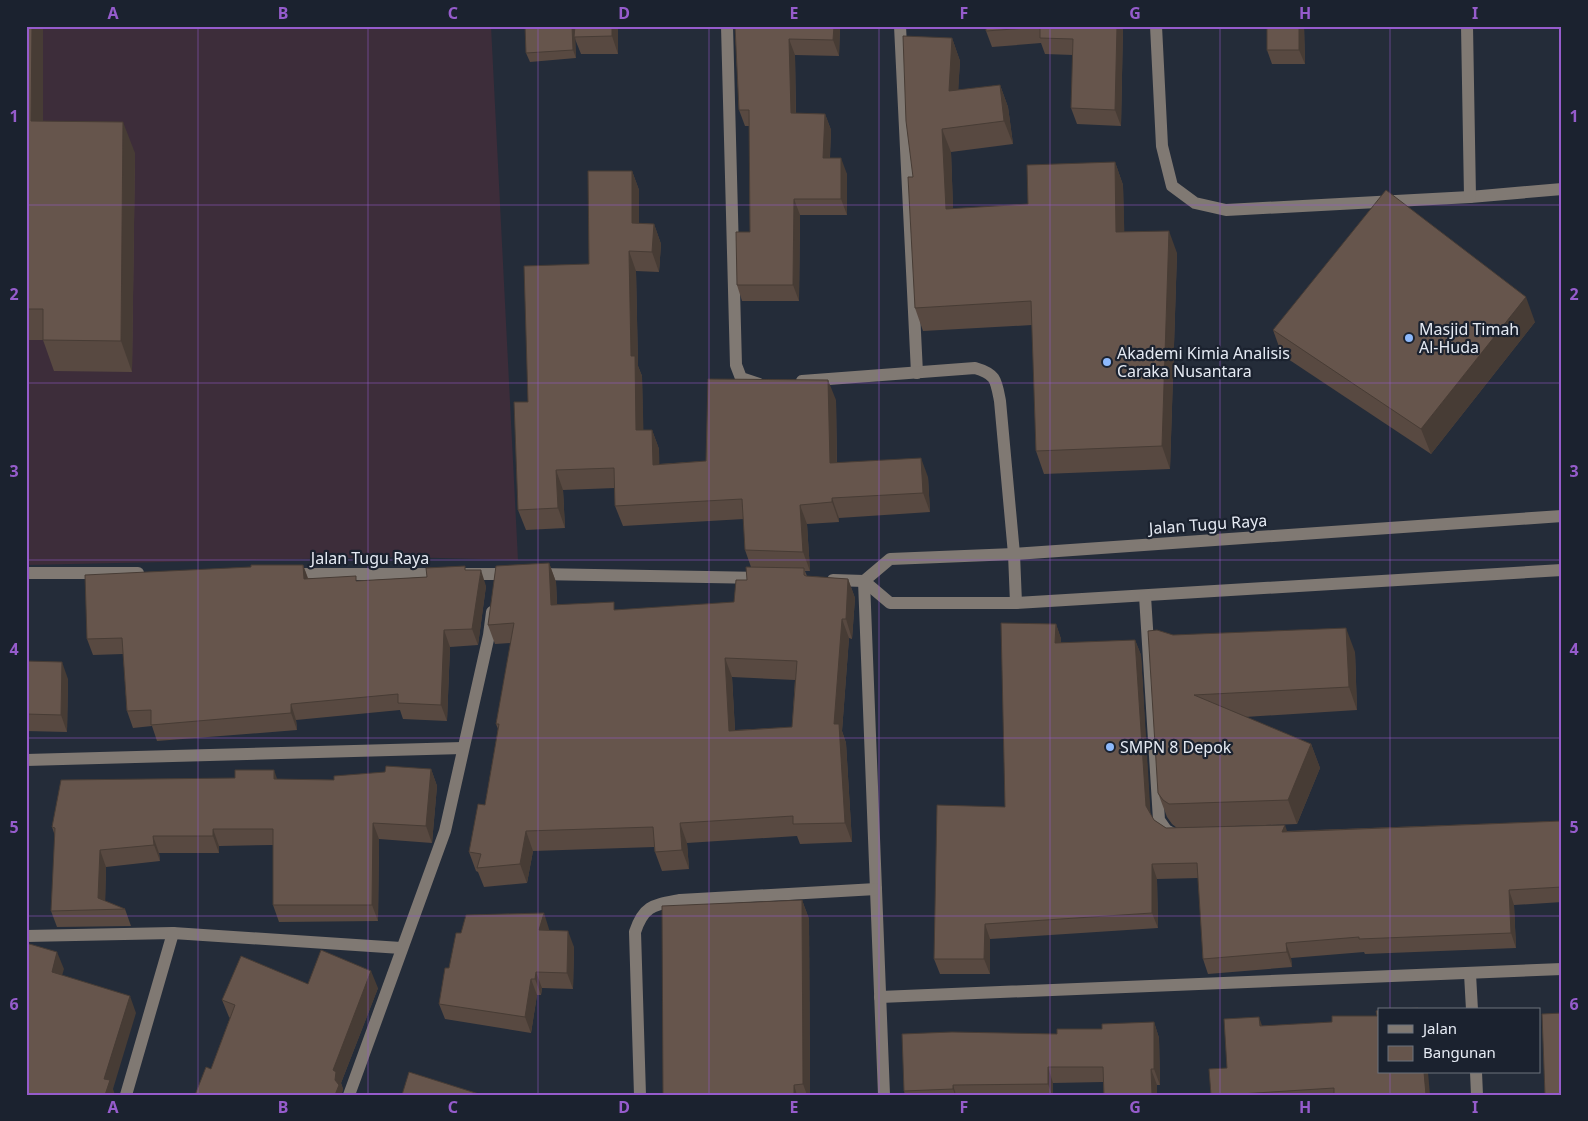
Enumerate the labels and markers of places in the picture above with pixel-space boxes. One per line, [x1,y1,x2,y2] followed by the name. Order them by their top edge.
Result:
[1419,318,1519,358] place label: Masjid Timah Al-Huda
[1403,332,1415,344] marker: Masjid Timah Al-Huda
[1117,342,1290,382] place label: Akademi Kimia Analisis Caraka Nusantara
[1101,356,1113,368] marker: Akademi Kimia Analisis Caraka Nusantara
[1120,736,1232,758] place label: SMPN 8 Depok
[1104,741,1116,753] marker: SMPN 8 Depok

